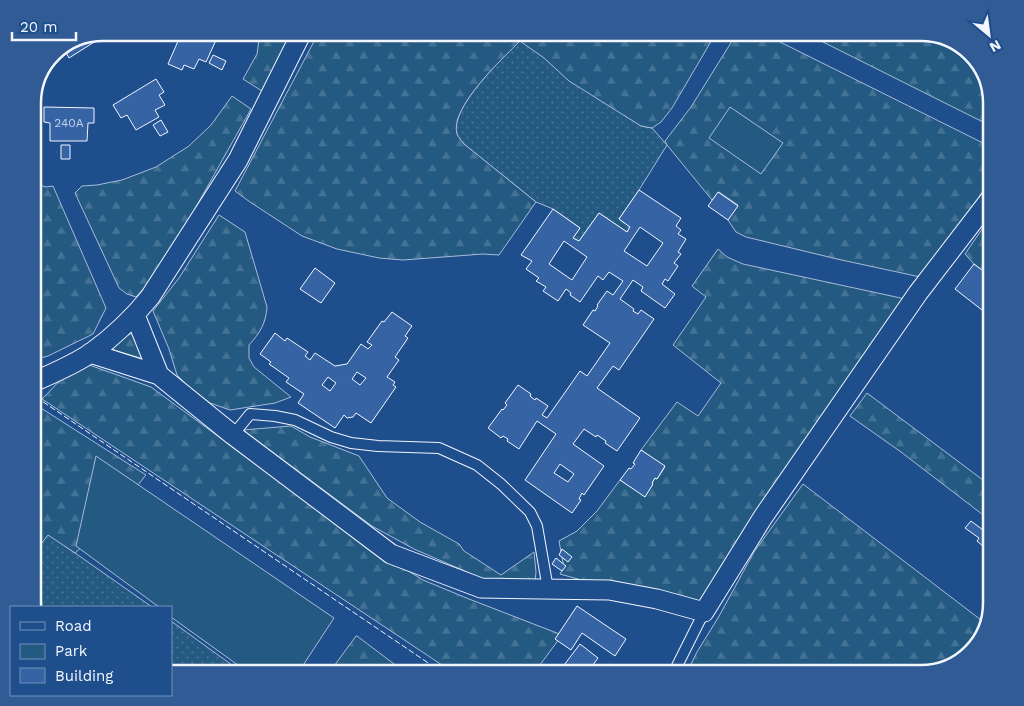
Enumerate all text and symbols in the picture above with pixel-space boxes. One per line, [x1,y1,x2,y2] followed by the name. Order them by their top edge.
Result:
[12,10,76,42] scale bar
[964,10,1014,60] north arrow
[20,18,58,36] text: 20 m
[987,37,1004,56] text: N
[54,116,84,130] house number: 240A
[10,606,172,696] legend
[55,617,92,635] text: Road
[55,642,88,660] text: Park
[55,667,113,685] text: Building

